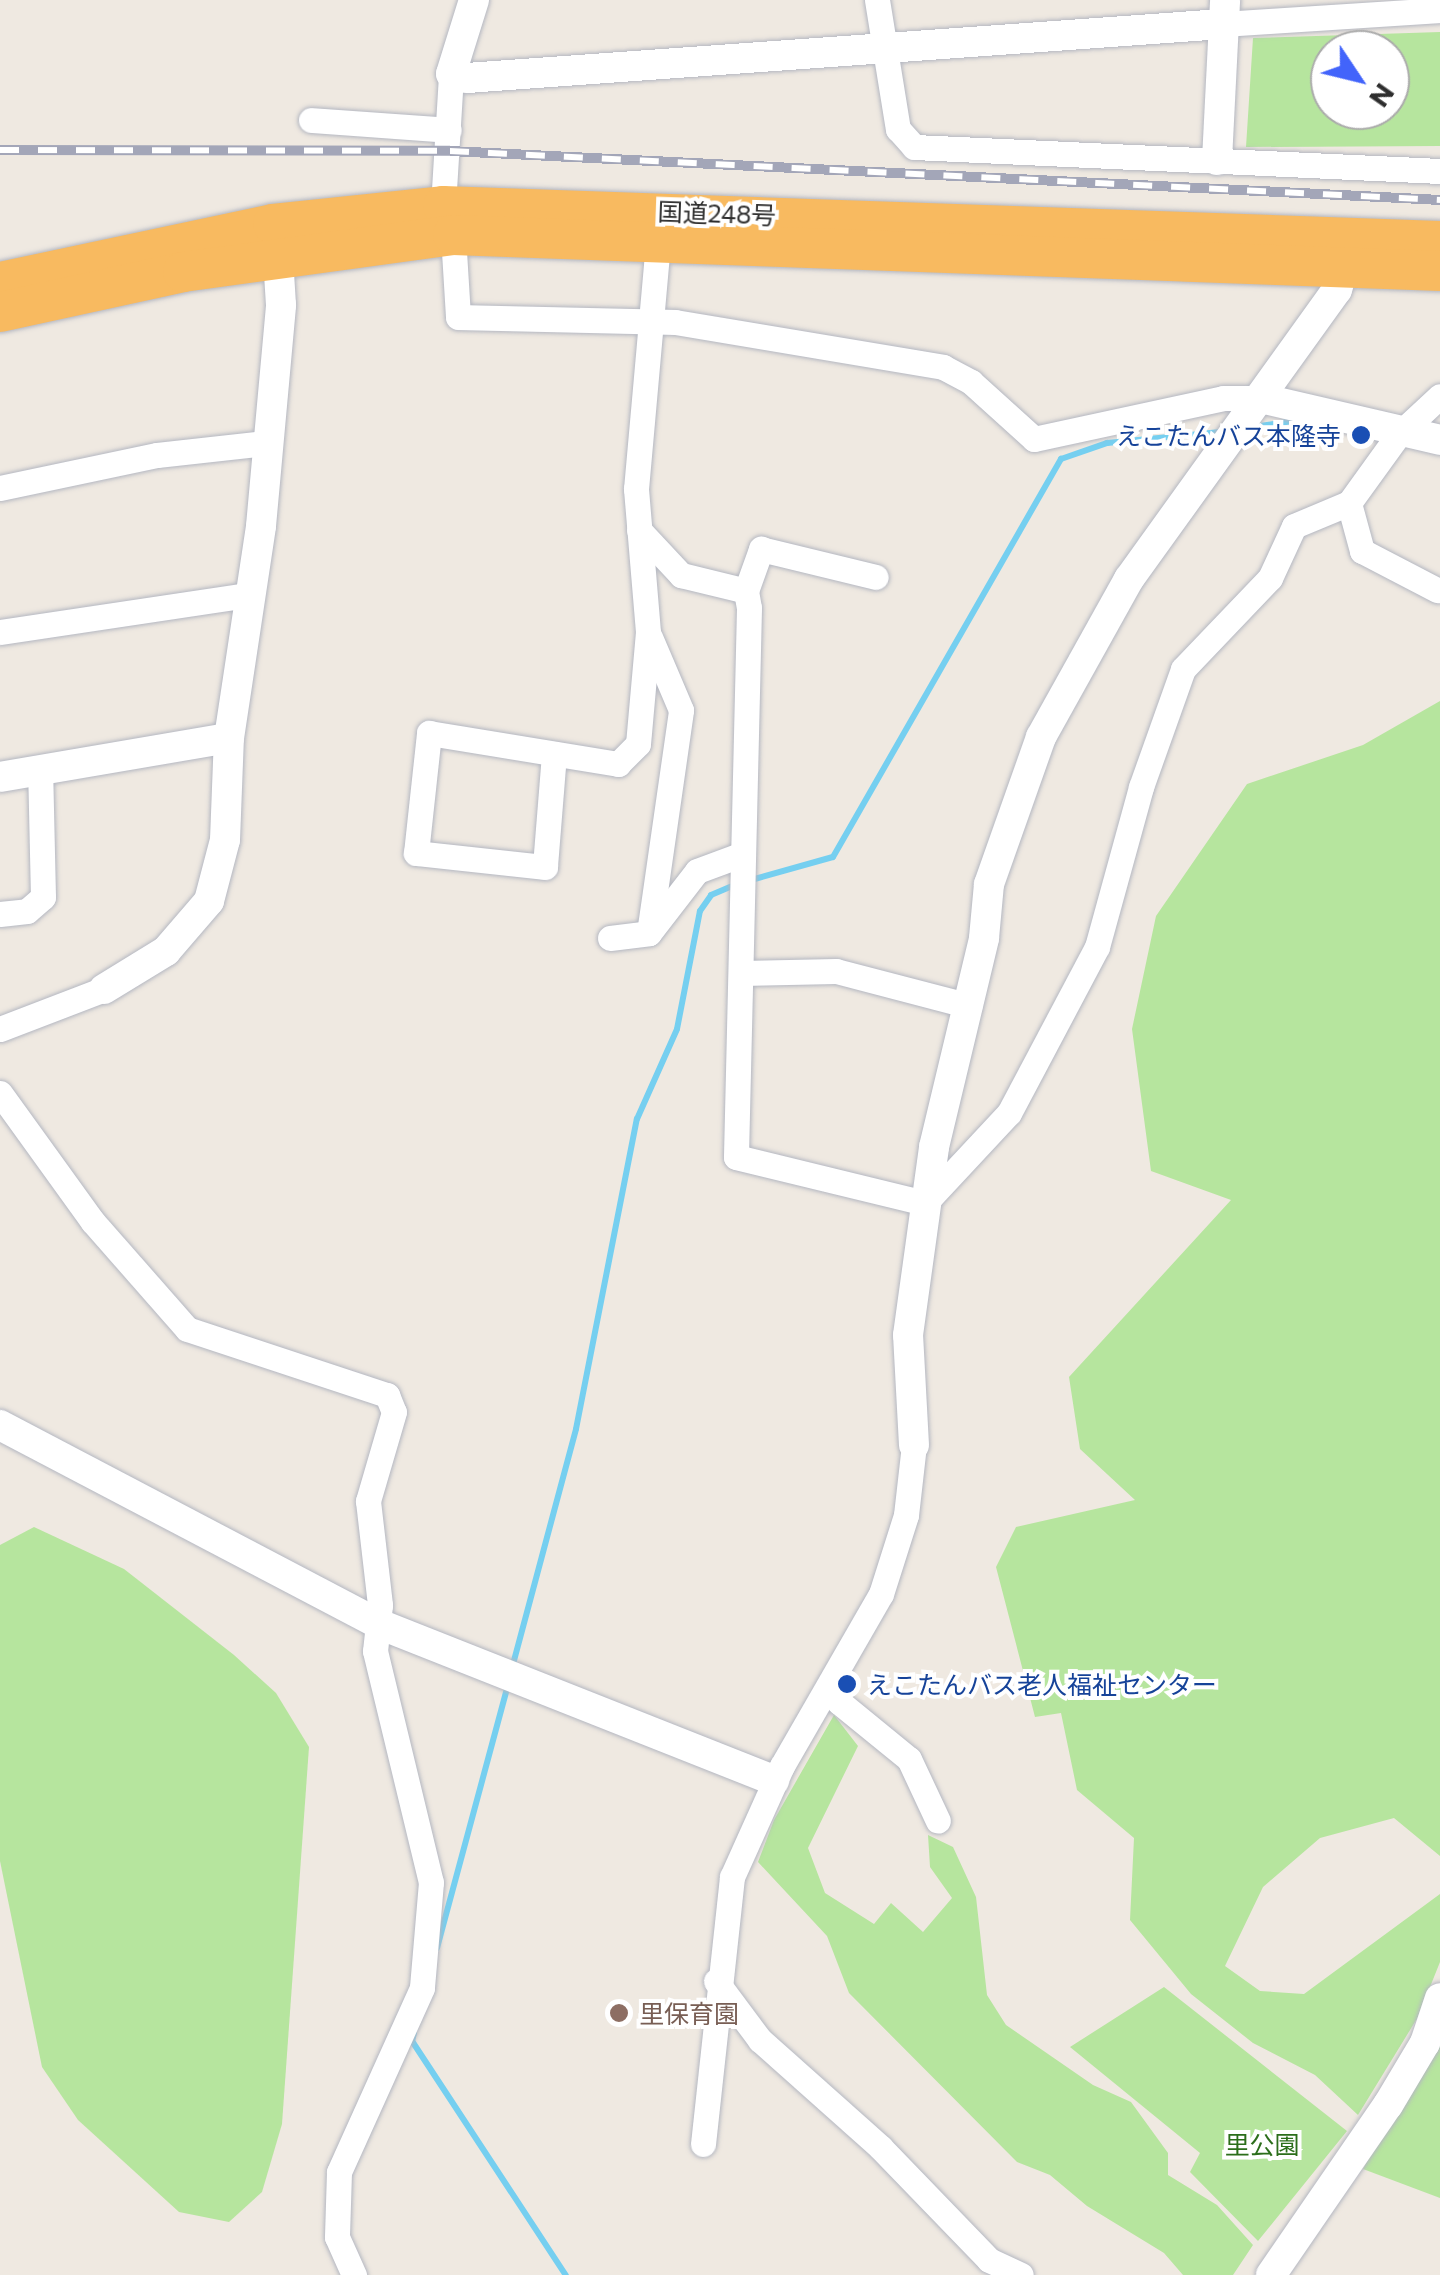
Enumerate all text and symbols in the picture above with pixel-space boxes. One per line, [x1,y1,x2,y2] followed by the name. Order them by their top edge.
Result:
[1310,30,1410,130] north arrow
[1363,78,1403,114] text: N
[657,196,777,230] street label: 国道248号
[1116,420,1341,450] place label: えこたんバス本隆寺
[1350,424,1372,446] marker: えこたんバス本隆寺
[867,1669,1217,1699] place label: えこたんバス老人福祉センター
[836,1673,858,1695] marker: えこたんバス老人福祉センター
[639,1998,739,2028] place label: 里保育園
[608,2002,630,2024] marker: 里保育園
[1225,2129,1299,2159] park label: 里公園

